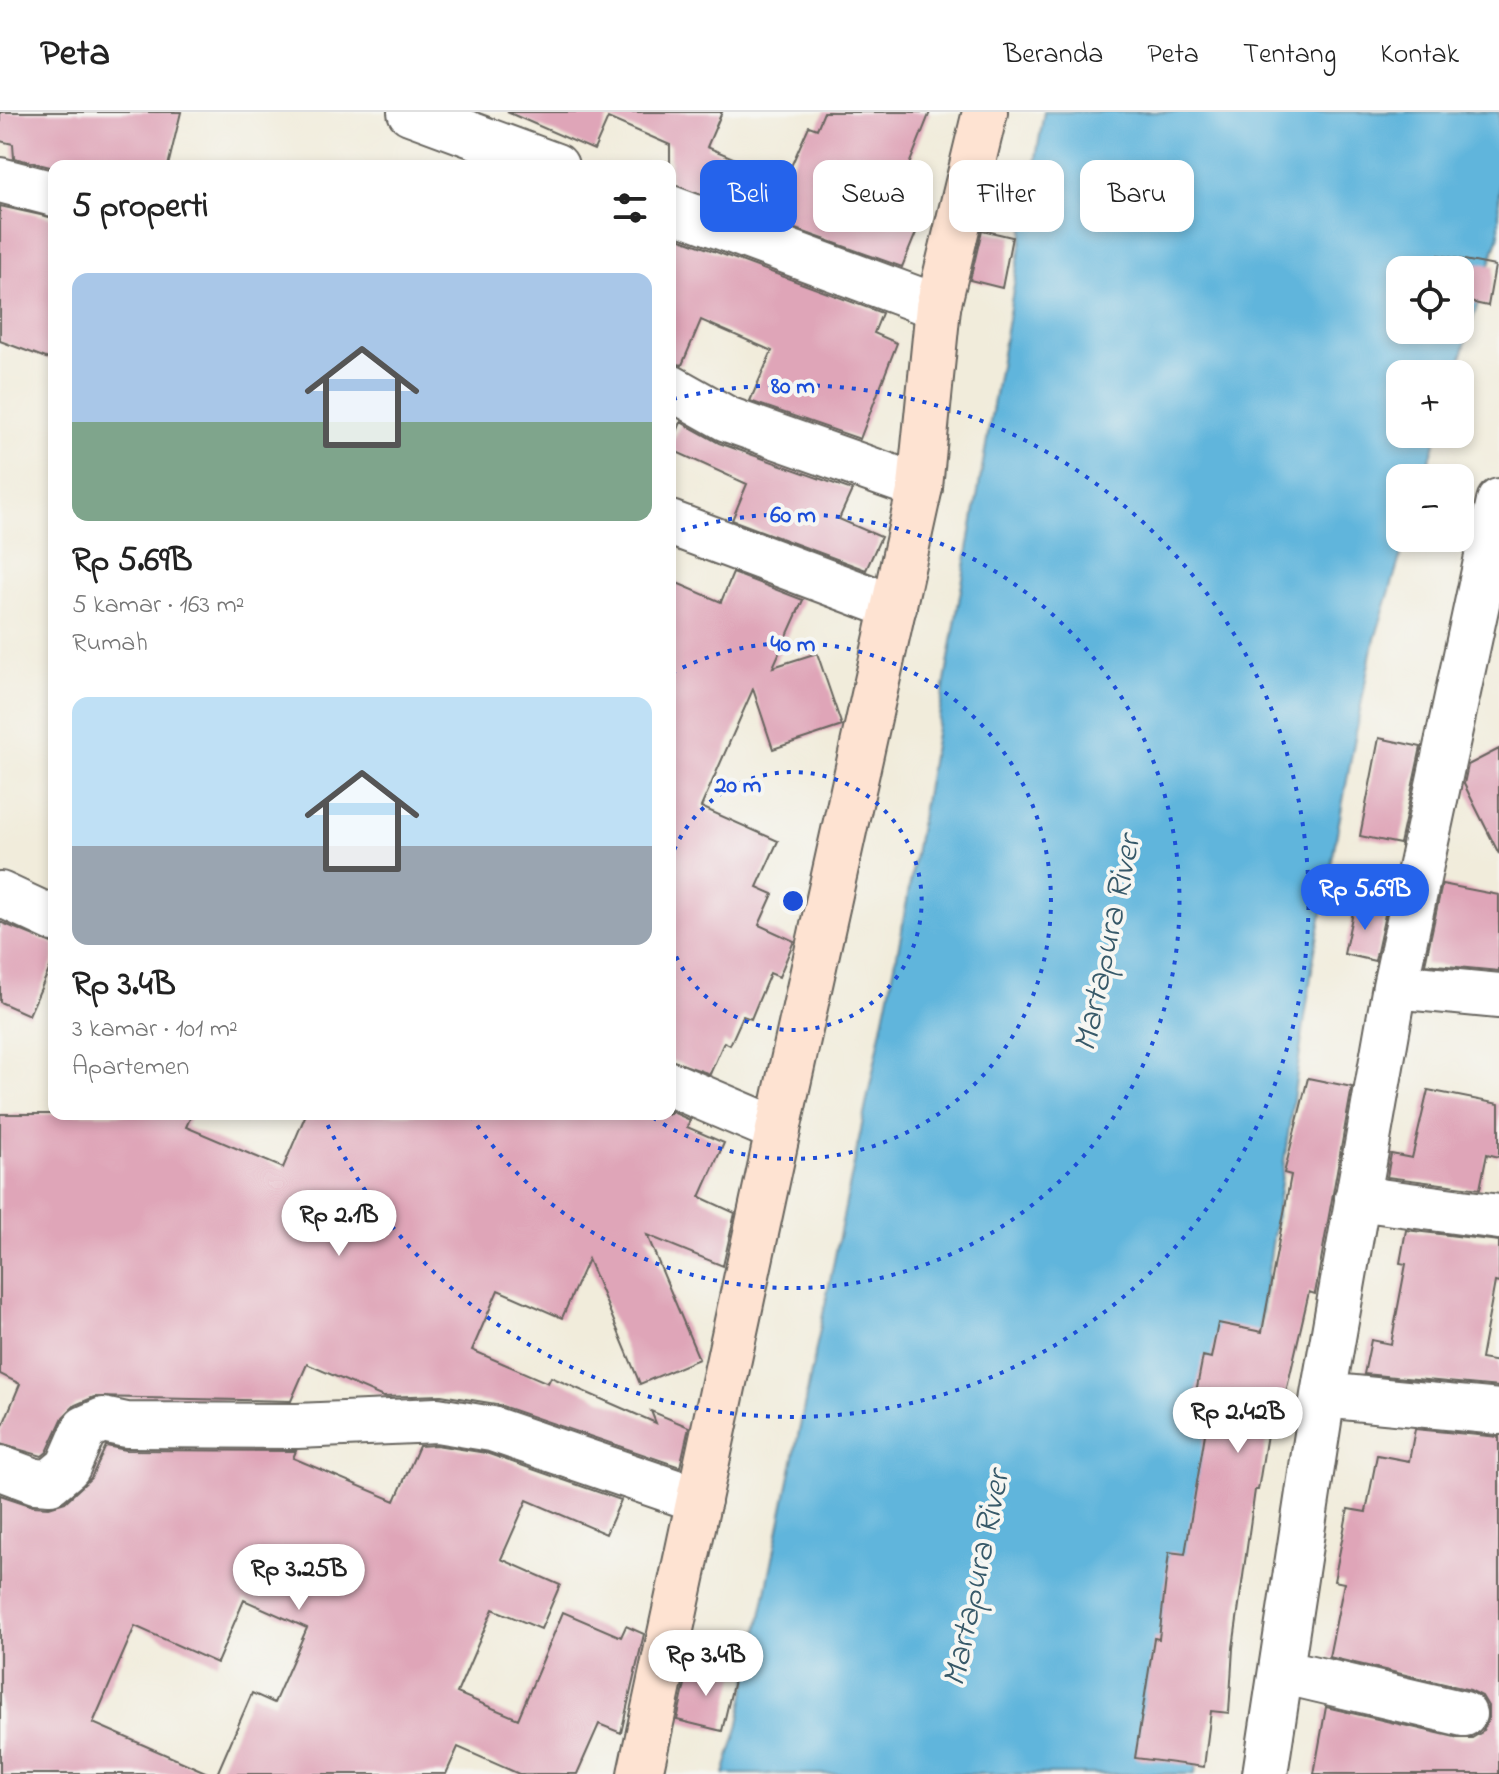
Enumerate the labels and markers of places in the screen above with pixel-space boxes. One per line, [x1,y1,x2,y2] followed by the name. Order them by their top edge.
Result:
[1282,864,1448,932] pin: Rp 5.69B
[779,887,807,915] centre of rings
[265,1190,413,1258] pin: Rp 2.1B
[1155,1387,1321,1455] pin: Rp 2.42B
[216,1544,382,1612] pin: Rp 3.25B
[632,1630,780,1698] pin: Rp 3.4B

